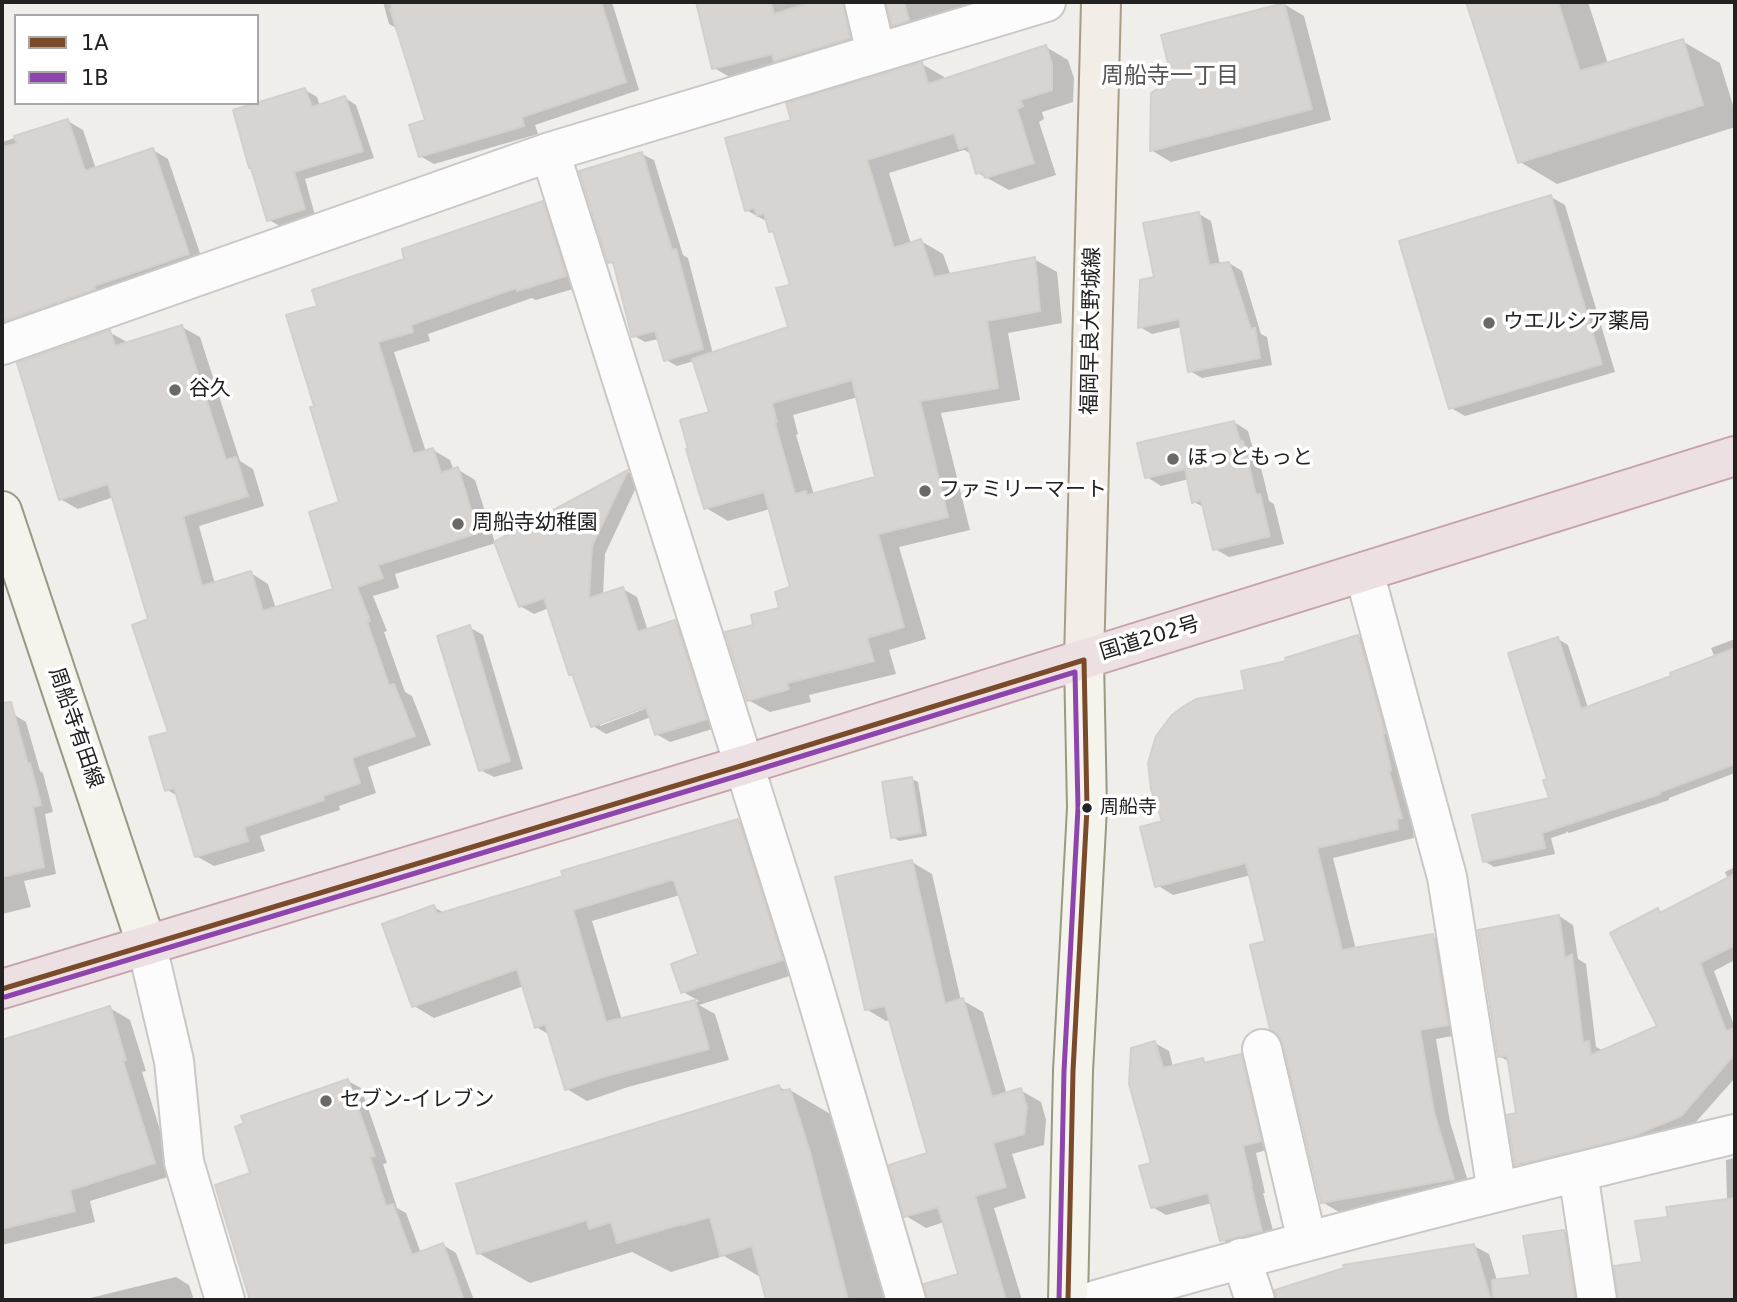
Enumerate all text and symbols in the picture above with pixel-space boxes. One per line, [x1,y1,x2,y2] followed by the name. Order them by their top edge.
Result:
[14,14,259,105] legend
[81,31,109,55] text: 1A
[1101,63,1239,91] district label: 周船寺一丁目
[81,66,109,90] text: 1B
[1078,247,1106,415] street label: 福岡早良大野城線
[1503,310,1650,336] place label: ウエルシア薬局
[1481,315,1497,331] marker: ウエルシア薬局
[189,377,231,403] place label: 谷久
[167,382,183,398] marker: 谷久
[1187,446,1313,472] place label: ほっともっと
[1165,451,1181,467] marker: ほっともっと
[939,478,1107,504] place label: ファミリーマート
[917,483,933,499] marker: ファミリーマート
[472,511,598,537] place label: 周船寺幼稚園
[450,516,466,532] marker: 周船寺幼稚園
[1097,612,1203,666] street label: 国道202号
[43,664,107,792] street label: 周船寺有田線
[1100,797,1157,819] place label: 周船寺
[1080,801,1094,815] marker: 周船寺
[340,1088,495,1114] place label: セブン-イレブン
[318,1093,334,1109] marker: セブン-イレブン

